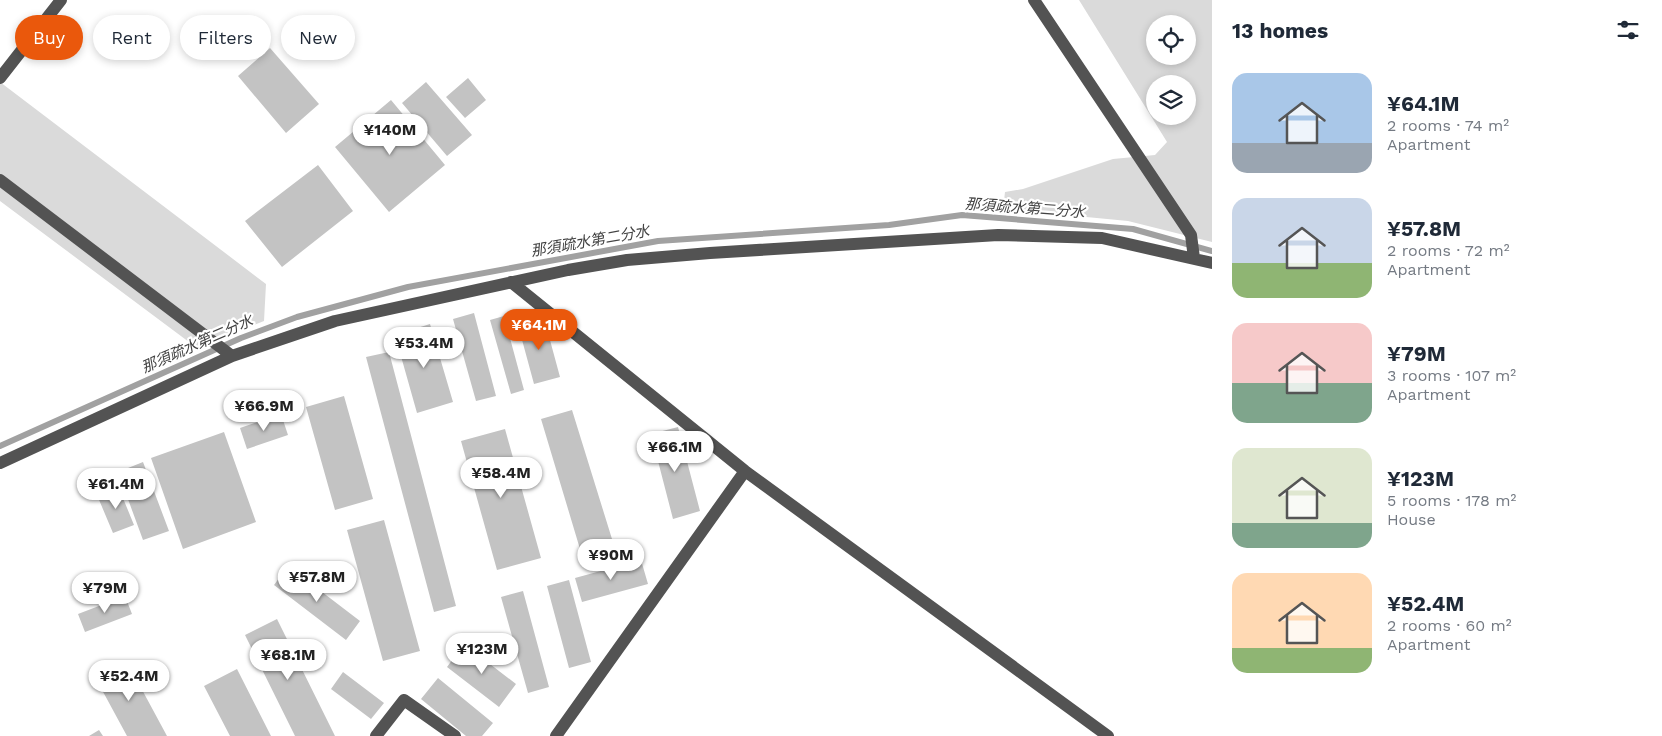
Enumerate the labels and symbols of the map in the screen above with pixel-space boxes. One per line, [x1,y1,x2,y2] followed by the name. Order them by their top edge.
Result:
[355,114,425,156] pin: ¥140M
[965,195,1087,221] water label: 那須疏水第二分水
[529,221,653,260] water label: 那須疏水第二分水
[498,308,580,351] pin: ¥64.1M
[139,311,257,377] water label: 那須疏水第二分水
[383,326,465,369] pin: ¥53.4M
[223,390,305,432] pin: ¥66.9M
[634,430,716,473] pin: ¥66.1M
[460,456,542,499] pin: ¥58.4M
[75,468,157,510] pin: ¥61.4M
[581,538,641,581] pin: ¥90M
[276,560,358,603] pin: ¥57.8M
[75,572,135,614] pin: ¥79M
[447,632,517,675] pin: ¥123M
[247,638,329,681] pin: ¥68.1M
[88,660,170,702] pin: ¥52.4M

